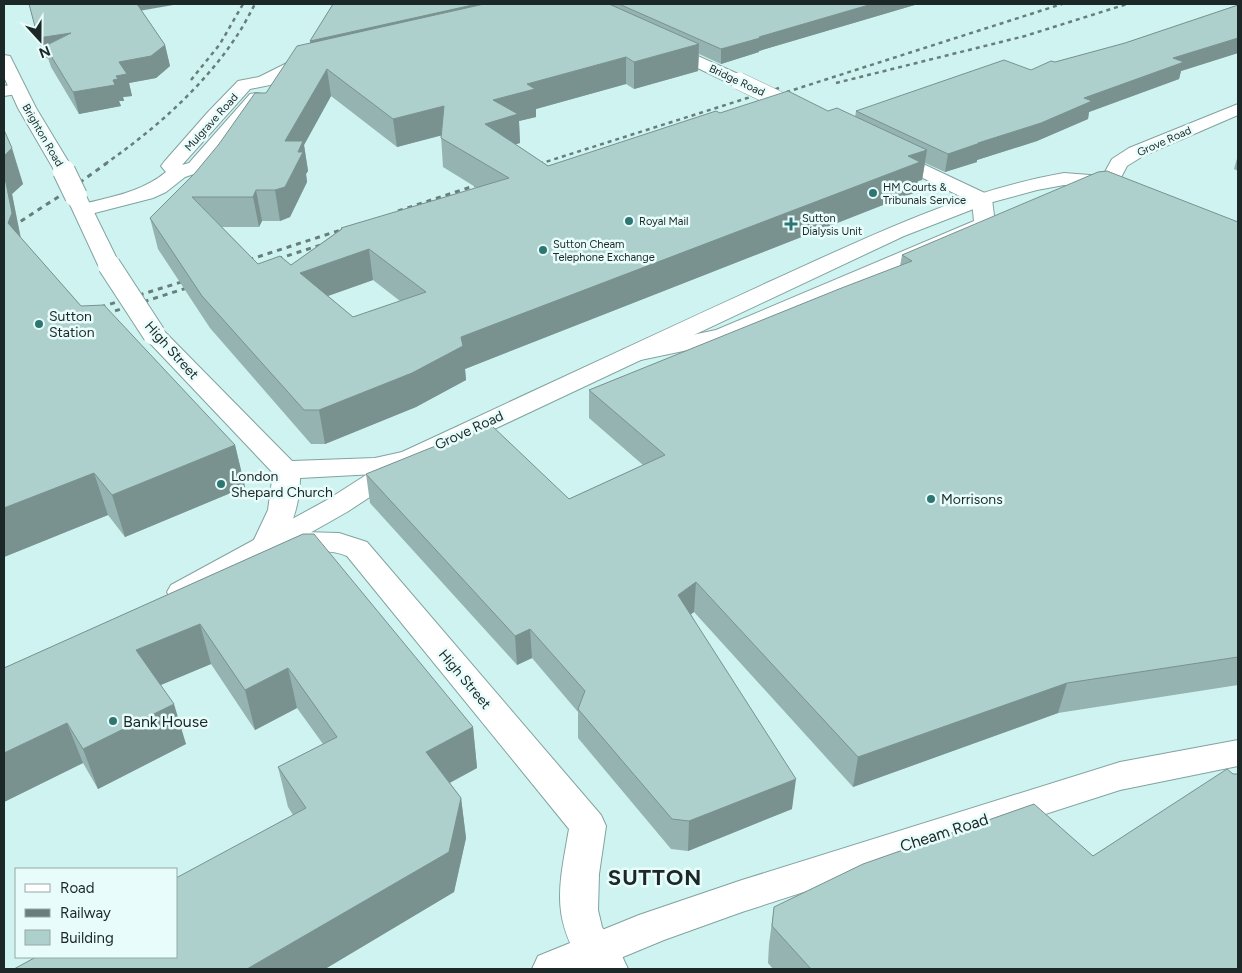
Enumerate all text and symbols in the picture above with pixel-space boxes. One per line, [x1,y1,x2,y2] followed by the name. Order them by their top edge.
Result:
[15,15,65,65] north arrow
[36,42,53,62] text: N
[707,62,767,99] street label: Bridge Road
[182,91,241,154] street label: Mulgrave Road
[19,102,66,169] street label: Brighton Road
[1135,124,1193,159] street label: Grove Road
[883,181,966,207] place label: HM Courts & Tribunals Service
[867,187,879,199] marker: HM Courts & Tribunals Service
[802,212,862,238] place label: Sutton Dialysis Unit
[623,215,635,227] marker: Royal Mail
[639,215,688,228] place label: Royal Mail
[784,217,798,231] marker: Sutton Dialysis Unit
[553,238,655,264] place label: Sutton Cheam Telephone Exchange
[537,244,549,256] marker: Sutton Cheam Telephone Exchange
[49,308,95,341] place label: Sutton Station
[33,318,45,330] marker: Sutton Station
[141,318,202,383] street label: High Street
[432,407,506,454] street label: Grove Road
[231,468,333,501] place label: London Shepard Church
[215,478,227,490] marker: London Shepard Church
[941,491,1003,508] place label: Morrisons
[925,493,937,505] marker: Morrisons
[435,646,494,713] street label: High Street
[123,712,208,731] place label: Bank House
[107,715,119,727] marker: Bank House
[898,809,991,856] street label: Cheam Road
[608,864,702,891] district label: SUTTON
[15,868,178,958] legend
[60,879,95,897] text: Road
[60,904,111,922] text: Railway
[60,929,114,947] text: Building

